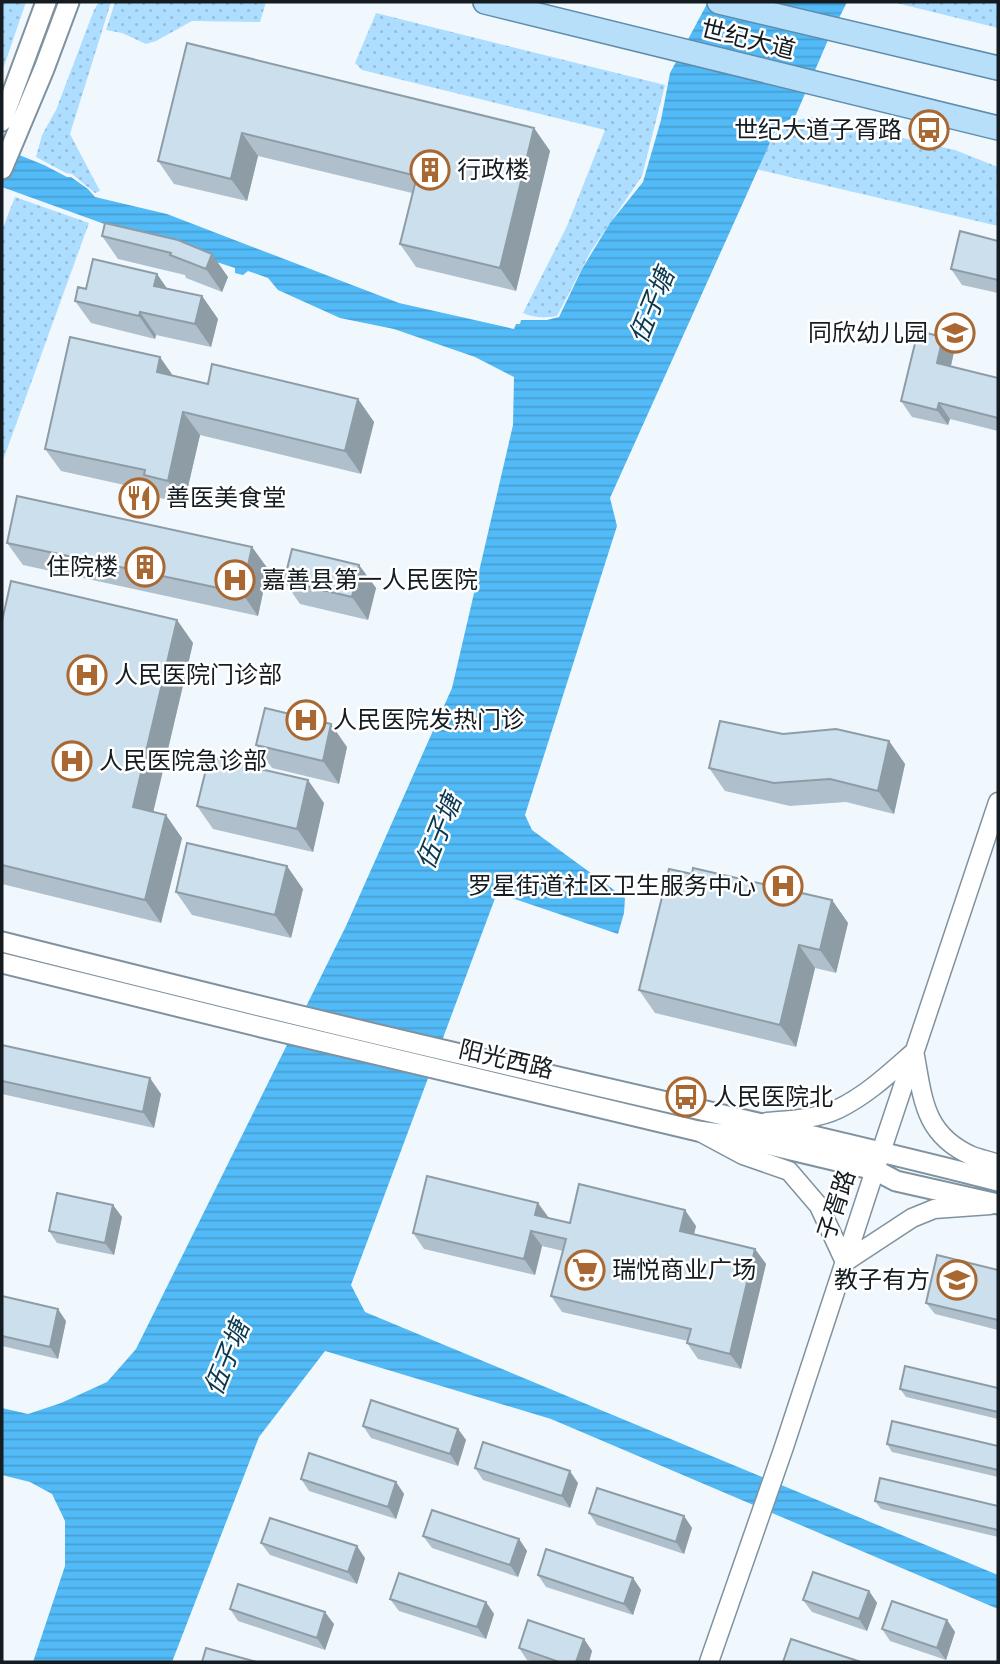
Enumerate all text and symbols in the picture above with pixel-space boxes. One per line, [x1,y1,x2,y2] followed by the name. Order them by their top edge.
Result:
[698,14,798,66] street label: 世纪大道
[908,109,950,151] bus stop icon: 世纪大道子胥路
[734,116,902,145] place label: 世纪大道子胥路
[409,149,451,191] building icon: 行政楼
[457,156,529,185] place label: 行政楼
[623,260,682,348] water label: 伍子塘
[934,312,976,354] school or university icon: 同欣幼儿园
[808,319,928,348] place label: 同欣幼儿园
[118,477,160,519] restaurant icon: 善医美食堂
[166,484,286,513] place label: 善医美食堂
[124,546,166,588] building icon: 住院楼
[46,553,118,582] place label: 住院楼
[214,559,256,601] hospital icon: 嘉善县第一人民医院
[262,566,478,595] place label: 嘉善县第一人民医院
[66,654,108,696] hospital icon: 人民医院门诊部
[114,661,282,690] place label: 人民医院门诊部
[285,699,327,741] hospital icon: 人民医院发热门诊
[333,706,525,735] place label: 人民医院发热门诊
[51,740,93,782] hospital icon: 人民医院急诊部
[99,747,267,776] place label: 人民医院急诊部
[410,786,469,874] water label: 伍子塘
[762,865,804,907] hospital icon: 罗星街道社区卫生服务中心
[468,872,756,901] place label: 罗星街道社区卫生服务中心
[456,1035,556,1085] street label: 阳光西路
[665,1076,707,1118] bus stop icon: 人民医院北
[713,1083,833,1112] place label: 人民医院北
[812,1166,862,1244] street label: 子胥路
[564,1249,606,1291] supermarket icon: 瑞悦商业广场
[612,1256,756,1285] place label: 瑞悦商业广场
[936,1259,978,1301] school or university icon: 教子有方
[834,1266,930,1295] place label: 教子有方
[198,1312,257,1400] water label: 伍子塘

